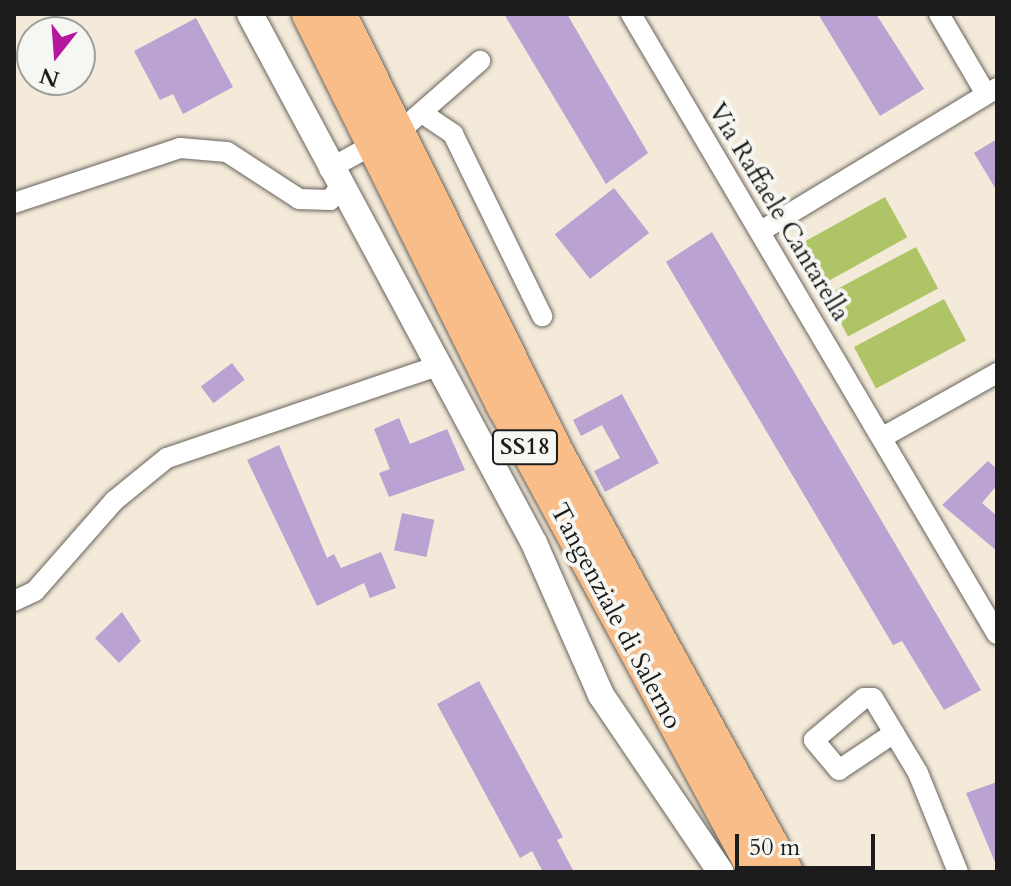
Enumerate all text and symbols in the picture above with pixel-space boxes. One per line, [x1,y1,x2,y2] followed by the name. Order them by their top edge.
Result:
[16,16,96,96] north arrow
[36,60,63,94] text: N
[701,97,857,327] street label: Via Raffaele Cantarella
[491,427,559,467] road number: SS18
[543,498,689,734] street label: Tangenziale di Salerno
[739,818,879,868] scale bar
[749,831,800,864] text: 50 m

